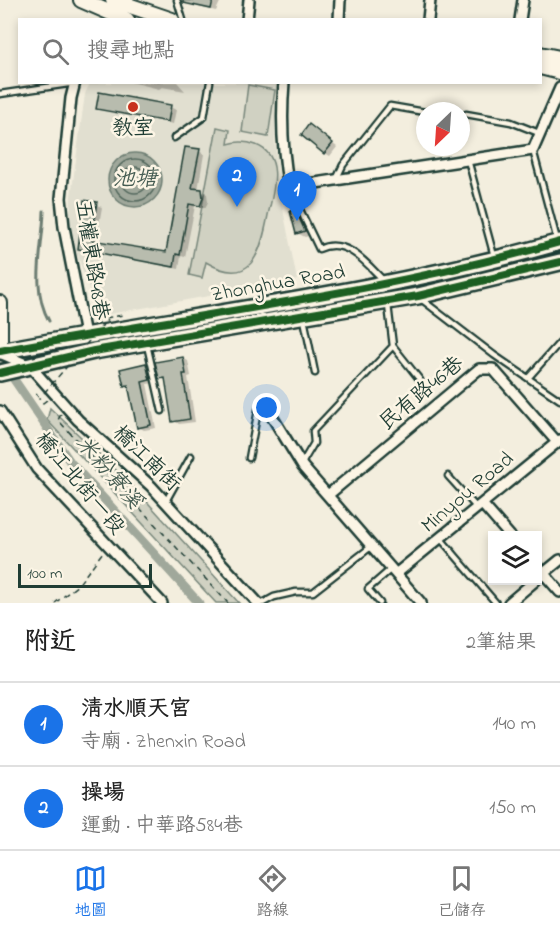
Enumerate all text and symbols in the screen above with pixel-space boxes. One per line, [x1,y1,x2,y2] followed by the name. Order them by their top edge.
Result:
[18,18,542,84] search box
[39,35,72,68] icon: search
[87,36,175,68] text: 搜尋地點
[126,100,140,114] marker: 教室
[416,102,470,156] north arrow
[112,114,154,144] place label: 教室
[218,158,256,207] pin: 2
[113,164,159,196] water label: 池塘
[278,172,316,221] pin: 1
[67,198,115,322] street label: 五權東路48巷
[208,257,348,313] street label: Zhonghua Road
[373,350,471,438] street label: 民有路46巷
[252,393,281,422] your location
[105,419,187,499] street label: 橋江南街
[27,426,131,542] street label: 橋江北街一段
[67,429,150,517] water label: 米粉寮溪
[415,445,522,542] street label: Minyou Road
[488,531,542,585] map controls
[488,531,542,585] button: layers
[18,561,152,588] scale bar
[27,562,62,586] text: 100 m
[24,624,76,662] text: 附近
[466,629,536,658] text: 2筆結果
[81,694,191,726] text: 清水順天宮
[40,710,47,739] text: 1
[492,710,536,739] text: 140 m
[81,728,246,757] text: 寺廟 · Zhenxin Road
[81,778,125,810] text: 操場
[39,794,48,823] text: 2
[489,794,536,823] text: 150 m
[81,812,242,841] text: 運動 · 中華路584巷
[74,862,107,923] tab: 地圖
[256,862,289,923] tab: 路線
[438,862,486,923] tab: 已儲存

